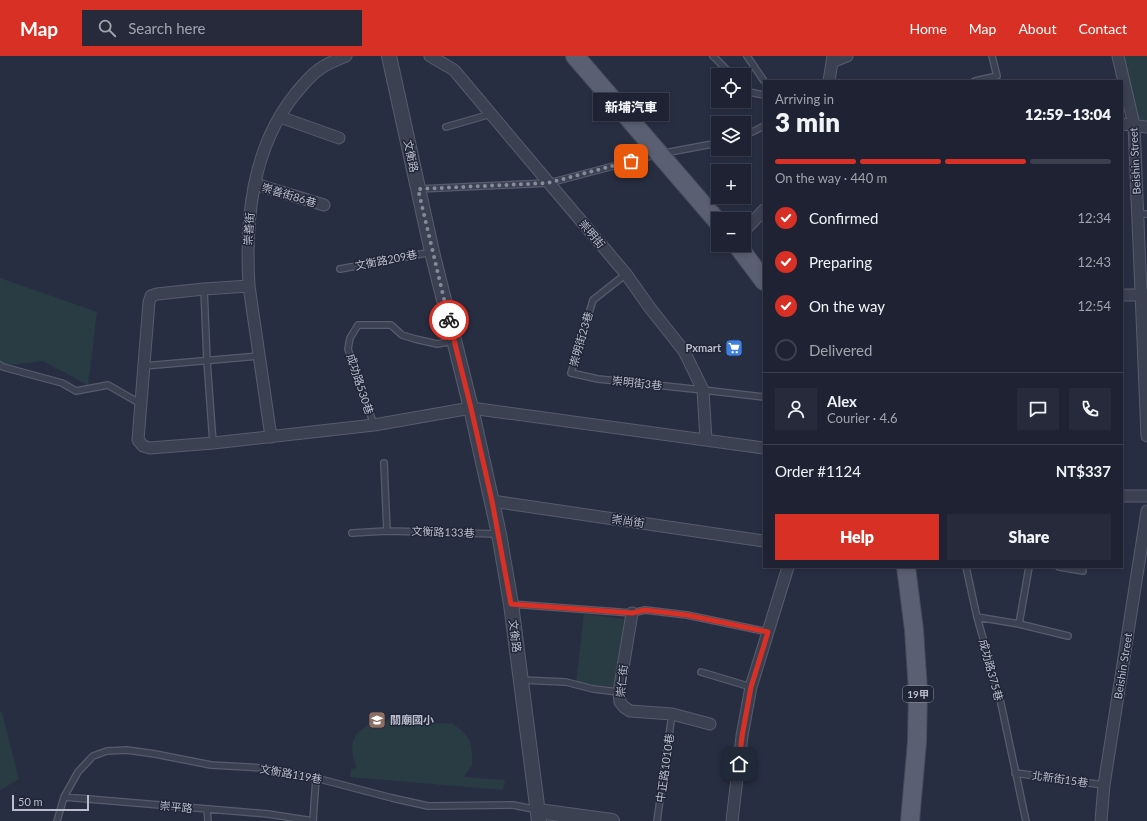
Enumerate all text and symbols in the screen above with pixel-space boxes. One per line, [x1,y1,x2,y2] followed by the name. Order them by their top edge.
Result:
[82,10,362,46] search box
[20,17,58,40] text: Map
[96,17,118,39] icon: search
[128,19,206,37] text: Search here
[909,20,947,37] text: Home
[969,20,996,37] text: Map
[1018,20,1056,37] text: About
[1078,20,1127,37] text: Contact
[711,68,751,252] map controls
[711,68,751,108] button: locate
[775,91,834,107] text: Arriving in
[593,93,669,121] callout: 新埔汽車
[605,99,657,115] text: 新埔汽車
[1025,105,1111,123] text: 12:59–13:04
[775,106,840,138] text: 3 min
[711,116,751,156] button: layers
[1126,127,1143,195] street label: Beishin Street
[402,138,421,173] street label: 文衡路
[614,144,648,178] pin
[620,150,642,172] icon: bag
[711,164,751,204] button: +
[775,170,887,186] text: On the way · 440 m
[260,180,318,209] street label: 崇善街86巷
[775,207,797,229] icon: check
[809,209,878,227] text: Confirmed
[1078,210,1111,226] text: 12:34
[241,212,256,246] street label: 崇善街
[711,212,751,252] button: −
[577,217,608,250] street label: 崇明街
[354,247,418,272] street label: 文衡路209巷
[775,251,797,273] icon: check
[809,253,872,271] text: Preparing
[1078,254,1111,270] text: 12:43
[775,295,797,317] icon: check
[809,297,885,315] text: On the way
[1078,298,1111,314] text: 12:54
[429,300,469,340] courier
[438,309,460,331] icon: bike
[566,310,595,368] street label: 崇明街23巷
[724,338,744,358] supermarket icon: Pxmart
[685,341,722,354] place label: Pxmart
[809,341,872,359] text: Delivered
[345,352,376,416] street label: 成功路530巷
[611,373,663,392] street label: 崇明街3巷
[775,388,817,430] button: person
[1017,388,1059,430] button: chat
[1069,388,1111,430] button: phone
[827,392,857,410] text: Alex
[827,410,898,426] text: Courier · 4.6
[775,462,861,480] text: Order #1124
[1056,462,1111,480] text: NT$337
[611,512,645,529] street label: 崇尚街
[775,514,939,560] button: Help
[947,514,1111,560] button: Share
[411,524,475,539] street label: 文衡路133巷
[507,619,524,653] street label: 文衡路
[1111,632,1134,700] street label: Beishin Street
[977,638,1006,702] street label: 成功路375巷
[613,664,630,698] street label: 崇仁街
[903,686,933,702] road number: 19甲
[367,710,387,730] school or university icon: 關廟國小
[390,713,434,726] place label: 關廟國小
[653,733,676,803] street label: 中正路1010巷
[722,747,756,781] pin
[728,753,750,775] icon: home
[259,762,323,785] street label: 文衡路119巷
[1031,768,1089,789] street label: 北新街15巷
[12,793,89,812] scale bar
[18,795,43,808] text: 50 m
[159,799,193,814] street label: 崇平路

